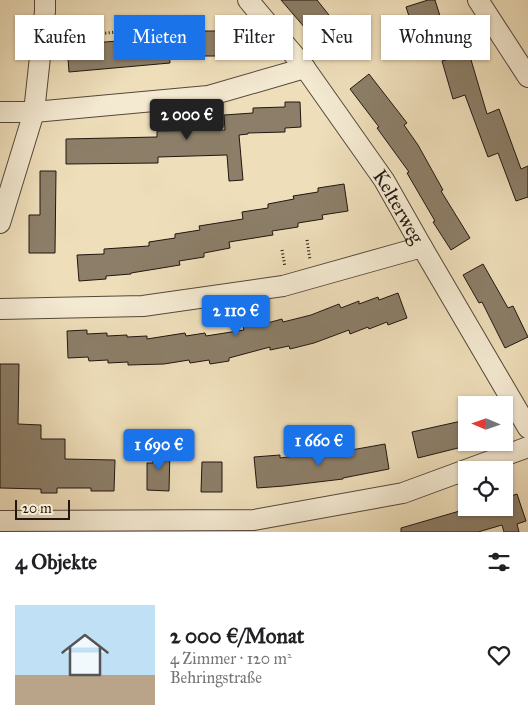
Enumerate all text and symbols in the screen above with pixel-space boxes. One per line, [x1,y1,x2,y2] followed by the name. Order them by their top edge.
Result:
[15,15,104,60] chip: Kaufen
[114,15,205,60] chip: Mieten
[215,15,293,60] chip: Filter
[303,15,371,60] chip: Neu
[381,15,490,60] chip: Wohnung
[141,98,233,141] pin: 2 000 €
[161,105,213,124] text: 2 000 €
[368,165,430,249] street label: Kelterweg
[190,294,282,337] pin: 2 110 €
[213,301,259,320] text: 2 110 €
[458,396,512,451] north arrow
[458,396,513,516] map controls
[273,424,365,467] pin: 1 660 €
[113,428,205,471] pin: 1 690 €
[295,431,343,450] text: 1 660 €
[134,435,184,454] text: 1 690 €
[458,461,513,516] button: locate
[15,497,70,520] scale bar
[22,500,52,517] text: 20 m
[485,548,513,576] icon: filters
[15,549,97,575] text: 4 Objekte
[170,623,304,649] text: 2 000 €/Monat
[55,625,115,685] icon: home
[485,641,513,669] icon: heart
[170,649,292,668] text: 4 Zimmer · 120 m²
[170,668,262,687] text: Behringstraße

